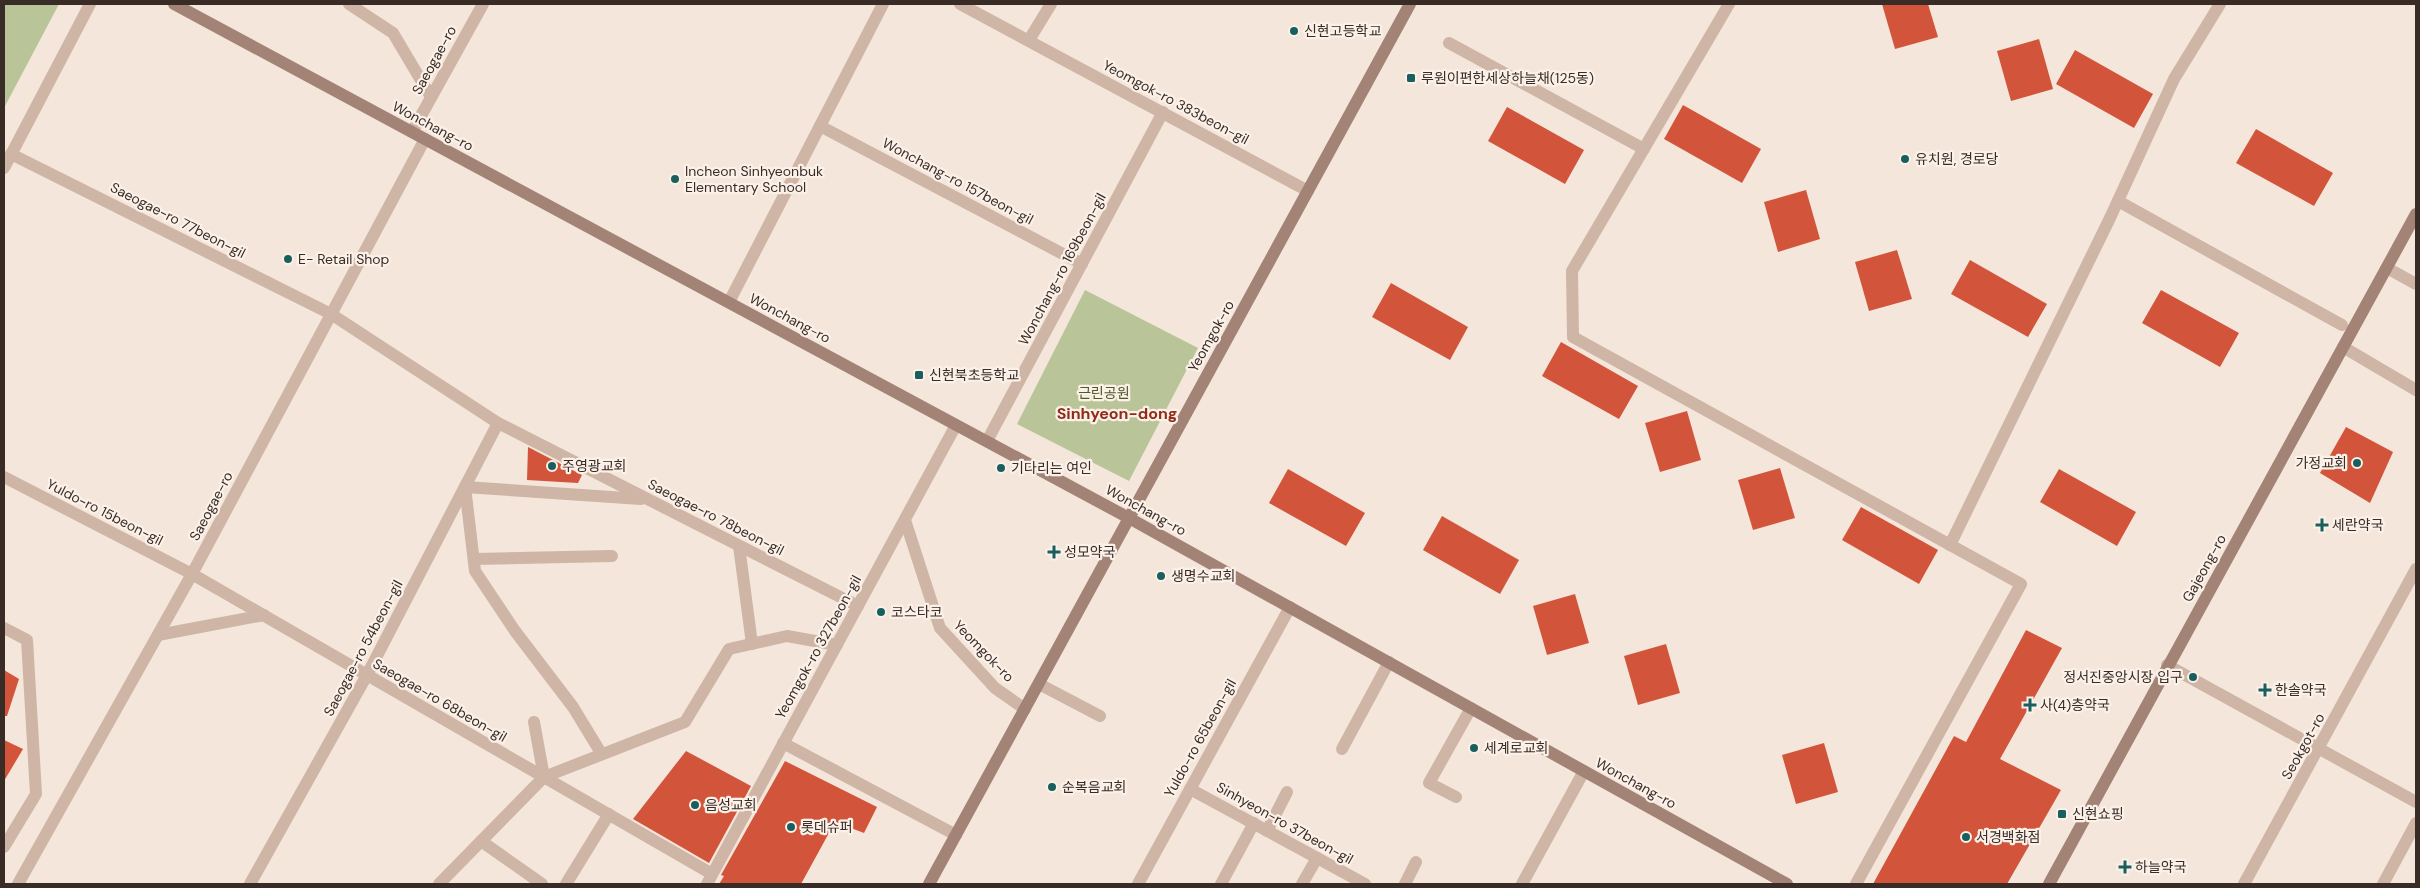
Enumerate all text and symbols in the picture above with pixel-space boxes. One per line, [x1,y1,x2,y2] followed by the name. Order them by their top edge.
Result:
[408,22,460,98] street label: Saeogae-ro
[1304,22,1381,40] place label: 신현고등학교
[1288,25,1300,37] marker: 신현고등학교
[1100,56,1252,148] street label: Yeomgok-ro 383beon-gil
[1421,69,1594,87] place label: 루원이편한세상하늘채(125동)
[1405,72,1417,84] marker: 루원이편한세상하늘채(125동)
[389,97,477,155] street label: Wonchang-ro
[879,134,1037,228] street label: Wonchang-ro 157beon-gil
[1915,150,1999,168] place label: 유치원, 경로당
[1899,153,1911,165] marker: 유치원, 경로당
[685,162,823,196] place label: Incheon Sinhyeonbuk Elementary School
[669,173,681,185] marker: Incheon Sinhyeonbuk Elementary School
[107,178,249,262] street label: Saeogae-ro 77beon-gil
[1014,190,1110,348] street label: Wonchang-ro 169beon-gil
[298,250,390,268] place label: E- Retail Shop
[282,253,294,265] marker: E- Retail Shop
[746,289,834,347] street label: Wonchang-ro
[1184,297,1238,375] street label: Yeomgok-ro
[929,366,1019,384] place label: 신현북초등학교
[913,369,925,381] marker: 신현북초등학교
[1078,384,1130,402] park label: 근린공원
[1057,403,1177,424] district label: Sinhyeon-dong
[2295,454,2347,472] place label: 가정교회
[562,457,626,475] place label: 주영광교회
[2351,457,2363,469] marker: 가정교회
[1011,459,1092,477] place label: 기다리는 여인
[546,460,558,472] marker: 주영광교회
[995,462,1007,474] marker: 기다리는 여인
[185,468,237,544] street label: Saeogae-ro
[44,475,166,549] street label: Yuldo-ro 15beon-gil
[645,475,787,559] street label: Saeogae-ro 78beon-gil
[1102,480,1190,540] street label: Wonchang-ro
[2332,516,2384,534] place label: 세란약국
[2316,519,2328,531] marker: 세란약국
[2178,531,2230,605] street label: Gajeong-ro
[1064,543,1116,561] place label: 성모약국
[1048,546,1060,558] marker: 성모약국
[1171,567,1235,585] place label: 생명수교회
[1155,570,1167,582] marker: 생명수교회
[771,572,865,722] street label: Yeomgok-ro 327beon-gil
[319,577,407,719] street label: Saeogae-ro 54beon-gil
[891,603,943,621] place label: 코스타코
[875,606,887,618] marker: 코스타코
[950,616,1018,686] street label: Yeomgok-ro
[370,654,510,746] street label: Saeogae-ro 68beon-gil
[2063,668,2183,686] place label: 정서진중앙시장 입구
[2187,671,2199,683] marker: 정서진중앙시장 입구
[1160,676,1240,800] street label: Yuldo-ro 65beon-gil
[2275,681,2327,699] place label: 한솔약국
[2259,684,2271,696] marker: 한솔약국
[2040,696,2110,714] place label: 사(4)층약국
[2024,699,2036,711] marker: 사(4)층약국
[2277,710,2329,782] street label: Seokgot-ro
[1484,739,1548,757] place label: 세계로교회
[1468,742,1480,754] marker: 세계로교회
[1592,753,1680,813] street label: Wonchang-ro
[1062,778,1126,796] place label: 순복음교회
[1213,778,1357,868] street label: Sinhyeon-ro 37beon-gil
[1046,781,1058,793] marker: 순복음교회
[705,796,757,814] place label: 음성교회
[689,799,701,811] marker: 음성교회
[2072,805,2124,823] place label: 신현쇼핑
[2056,808,2068,820] marker: 신현쇼핑
[801,818,853,836] place label: 롯데슈퍼
[785,821,797,833] marker: 롯데슈퍼
[1976,828,2040,846] place label: 서경백화점
[1960,831,1972,843] marker: 서경백화점
[2135,858,2187,876] place label: 하늘약국
[2119,861,2131,873] marker: 하늘약국

